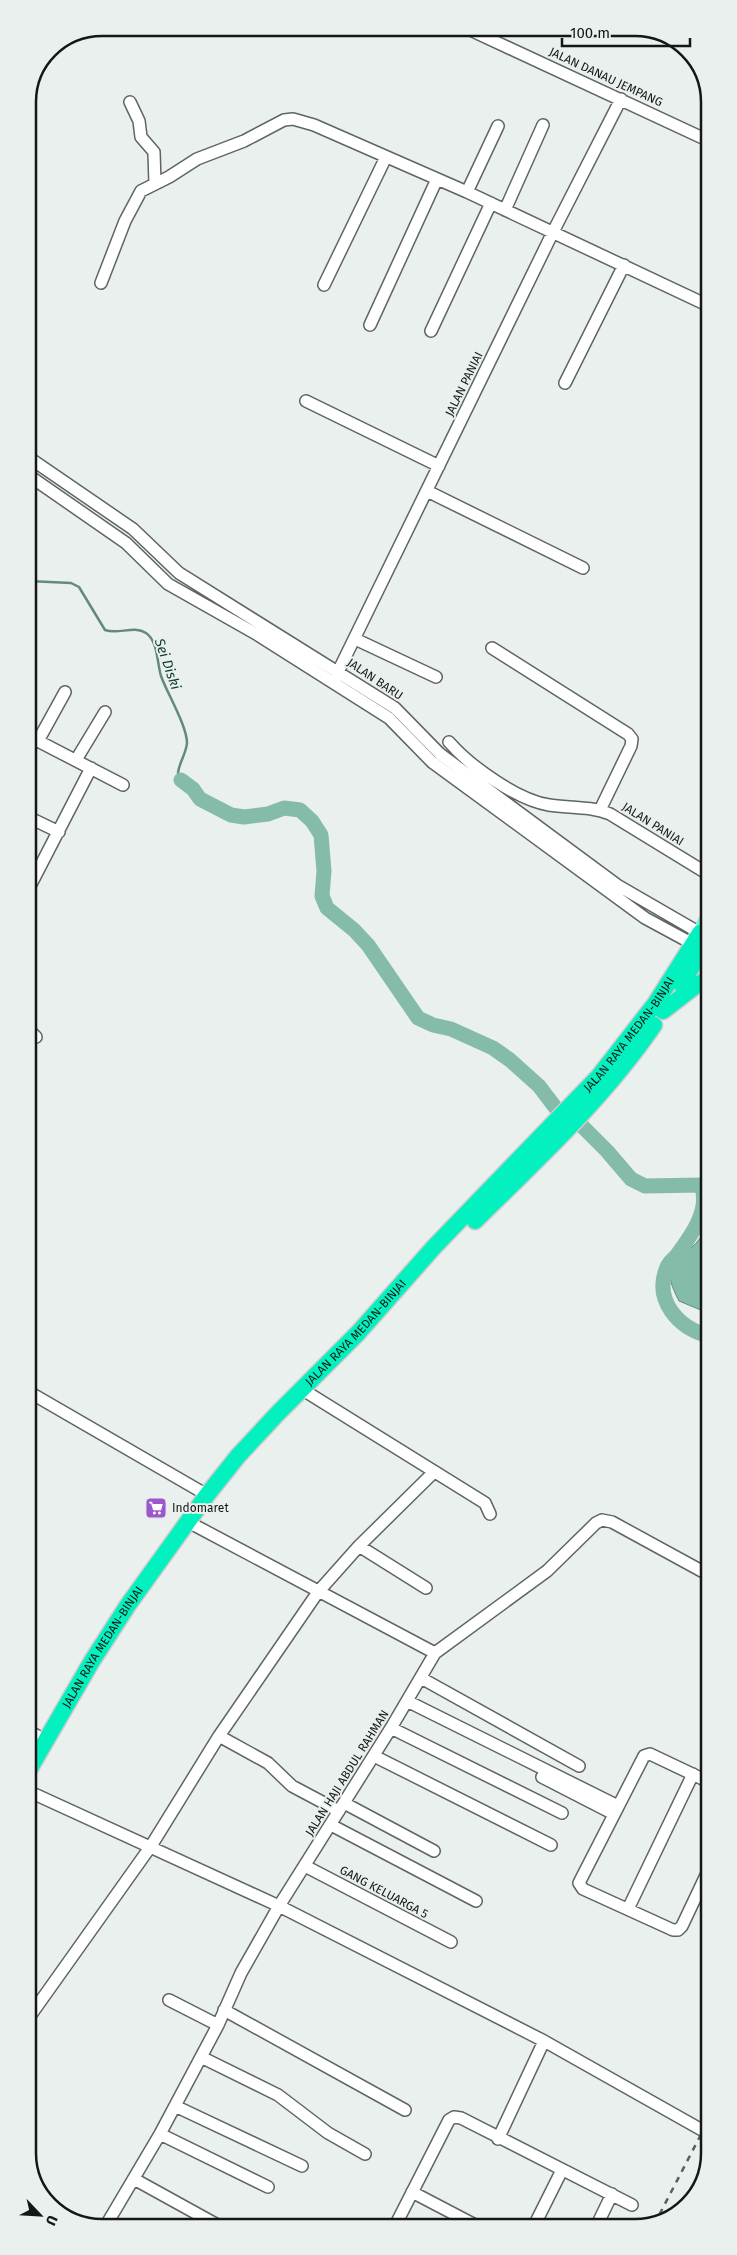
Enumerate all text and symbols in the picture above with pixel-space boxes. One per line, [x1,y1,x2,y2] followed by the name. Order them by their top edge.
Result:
[562,15,690,47] scale bar
[570,24,610,42] text: 100 m
[547,45,665,109] street label: JALAN DANAU JEMPANG
[442,349,486,419] street label: JALAN PANIAI
[151,635,184,692] water label: Sei Diski
[345,655,405,703] street label: JALAN BARU
[620,800,686,848] street label: JALAN PANIAI
[581,974,677,1095] street label: JALAN RAYA MEDAN-BINJAI
[302,1277,409,1389] street label: JALAN RAYA MEDAN-BINJAI
[144,1496,168,1520] supermarket icon: Indomaret
[172,1501,229,1515] place label: Indomaret
[59,1584,146,1710] street label: JALAN RAYA MEDAN-BINJAI
[302,1707,392,1839] street label: JALAN HAJI ABDUL RAHMAN
[337,1863,431,1921] street label: GANG KELUARGA 5
[15,2190,65,2240] north arrow
[42,2213,61,2228] text: U

